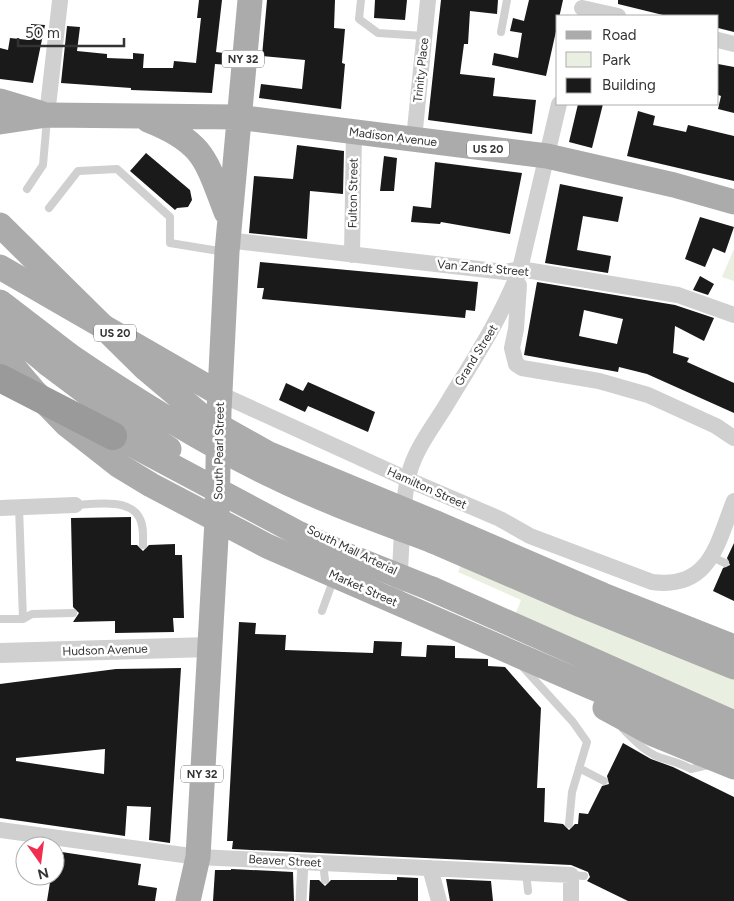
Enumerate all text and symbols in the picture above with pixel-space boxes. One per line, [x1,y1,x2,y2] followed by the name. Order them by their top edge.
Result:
[18,15,124,47] scale bar
[556,15,719,105] legend
[25,24,60,42] text: 50 m
[602,26,637,44] text: Road
[411,37,431,103] street label: Trinity Place
[222,51,264,68] road number: NY 32
[602,51,631,69] text: Park
[602,76,656,94] text: Building
[348,125,438,149] street label: Madison Avenue
[467,140,509,158] road number: US 20
[345,157,361,228] street label: Fulton Street
[436,257,530,279] street label: Van Zandt Street
[452,321,501,388] street label: Grand Street
[94,324,136,342] road number: US 20
[211,401,227,500] street label: South Pearl Street
[385,464,469,512] street label: Hamilton Street
[305,522,399,578] street label: South Mall Arterial
[327,567,400,610] street label: Market Street
[62,641,148,658] street label: Hudson Avenue
[181,766,223,782] road number: NY 32
[15,836,65,886] north arrow
[248,852,322,870] street label: Beaver Street
[36,864,50,883] text: N

